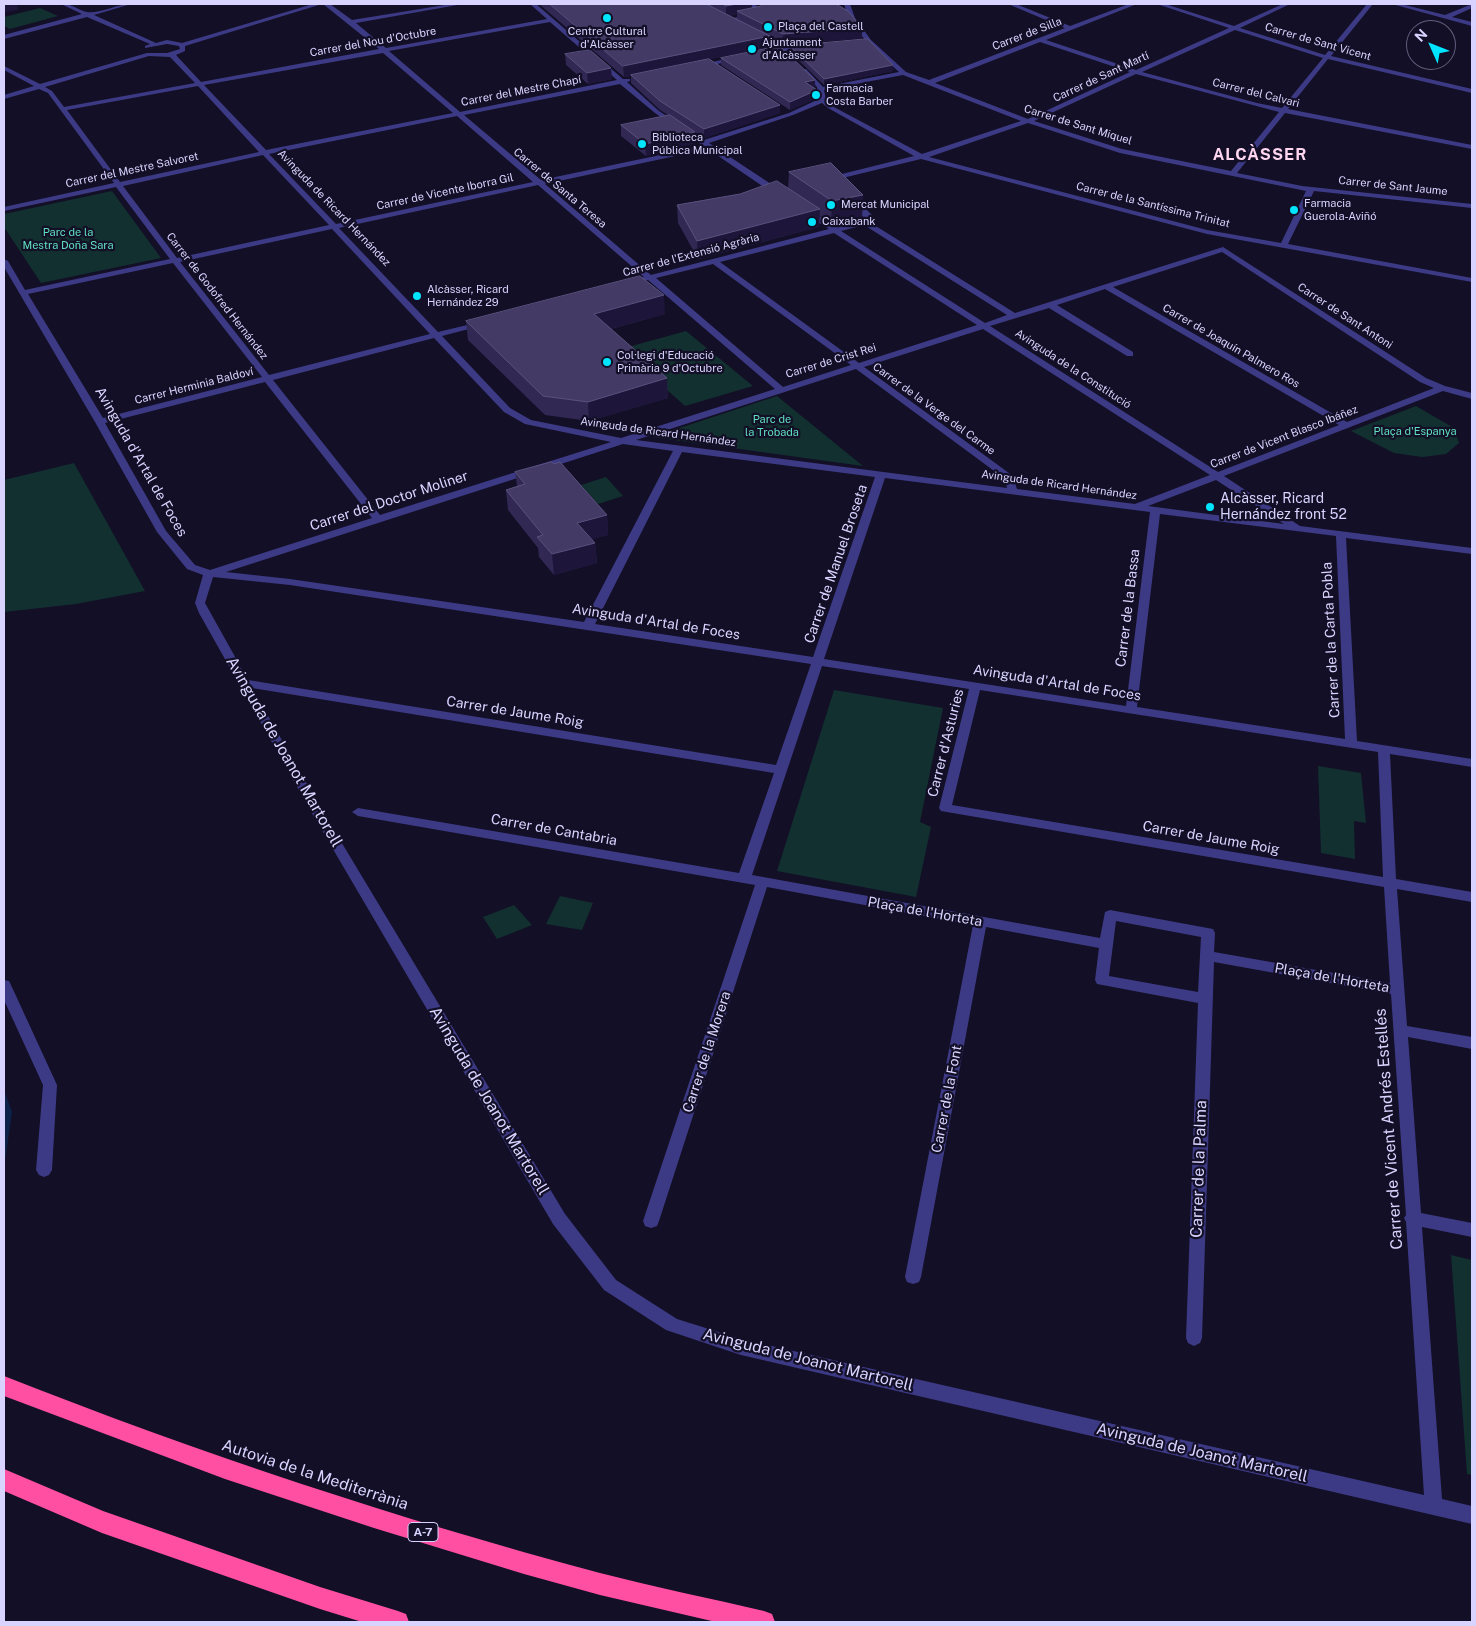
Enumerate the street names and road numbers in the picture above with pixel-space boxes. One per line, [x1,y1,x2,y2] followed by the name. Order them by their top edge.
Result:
[990,15,1064,53] street label: Carrer de Silla
[1263,21,1373,63] street label: Carrer de Sant Vicent
[309,24,437,60] street label: Carrer del Nou d'Octubre
[1051,49,1151,105] street label: Carrer de Sant Martí
[460,73,582,109] street label: Carrer del Mestre Chapí
[1211,76,1301,110] street label: Carrer del Calvari
[1022,102,1134,148] street label: Carrer de Sant Miquel
[511,145,609,231] street label: Carrer de Santa Teresa
[275,147,393,269] street label: Avinguda de Ricard Hernández
[64,149,200,191] street label: Carrer del Mestre Salvoret
[375,171,515,213] street label: Carrer de Vicente Iborra Gil
[1338,174,1448,198] street label: Carrer de Sant Jaume
[1075,179,1231,231] street label: Carrer de la Santíssima Trinitat
[163,230,271,362] street label: Carrer de Godofred Hernández
[621,230,761,280] street label: Carrer de l'Extensió Agrària
[1295,280,1395,352] street label: Carrer de Sant Antoni
[1160,301,1302,391] street label: Carrer de Joaquín Palmero Ros
[1013,327,1133,411] street label: Avinguda de la Constitució
[784,341,878,381] street label: Carrer de Crist Rei
[870,360,998,458] street label: Carrer de la Verge del Carme
[133,365,255,407] street label: Carrer Herminia Baldoví
[91,384,191,540] street label: Avinguda d'Artal de Foces
[1209,403,1359,471] street label: Carrer de Vicent Blasco Ibáñez
[579,415,737,449] street label: Avinguda de Ricard Hernández
[308,467,470,535] street label: Carrer del Doctor Moliner
[980,468,1138,502] street label: Avinguda de Ricard Hernández
[801,482,871,646] street label: Carrer de Manuel Broseta
[1112,548,1144,668] street label: Carrer de la Bassa
[1319,562,1343,718] street label: Carrer de la Carta Pobla
[571,600,741,644] street label: Avinguda d'Artal de Foces
[222,654,346,850] street label: Avinguda de Joanot Martorell
[972,661,1142,705] street label: Avinguda d'Artal de Foces
[924,687,968,799] street label: Carrer d'Asturies
[445,693,585,731] street label: Carrer de Jaume Roig
[490,811,618,849] street label: Carrer de Cantabria
[1141,818,1281,858] street label: Carrer de Jaume Roig
[866,894,984,930] street label: Plaça de l'Horteta
[1273,960,1391,996] street label: Plaça de l'Horteta
[679,989,735,1115] street label: Carrer de la Morera
[425,1003,553,1199] street label: Avinguda de Joanot Martorell
[1371,1008,1407,1250] street label: Carrer de Vicent Andrés Estellés
[928,1044,966,1154] street label: Carrer de la Font
[1187,1100,1211,1238] street label: Carrer de la Palma
[701,1325,915,1395] street label: Avinguda de Joanot Martorell
[1094,1419,1310,1487] street label: Avinguda de Joanot Martorell
[219,1436,411,1514] street label: Autovia de la Mediterrània
[408,1522,438,1541] road number: A-7

